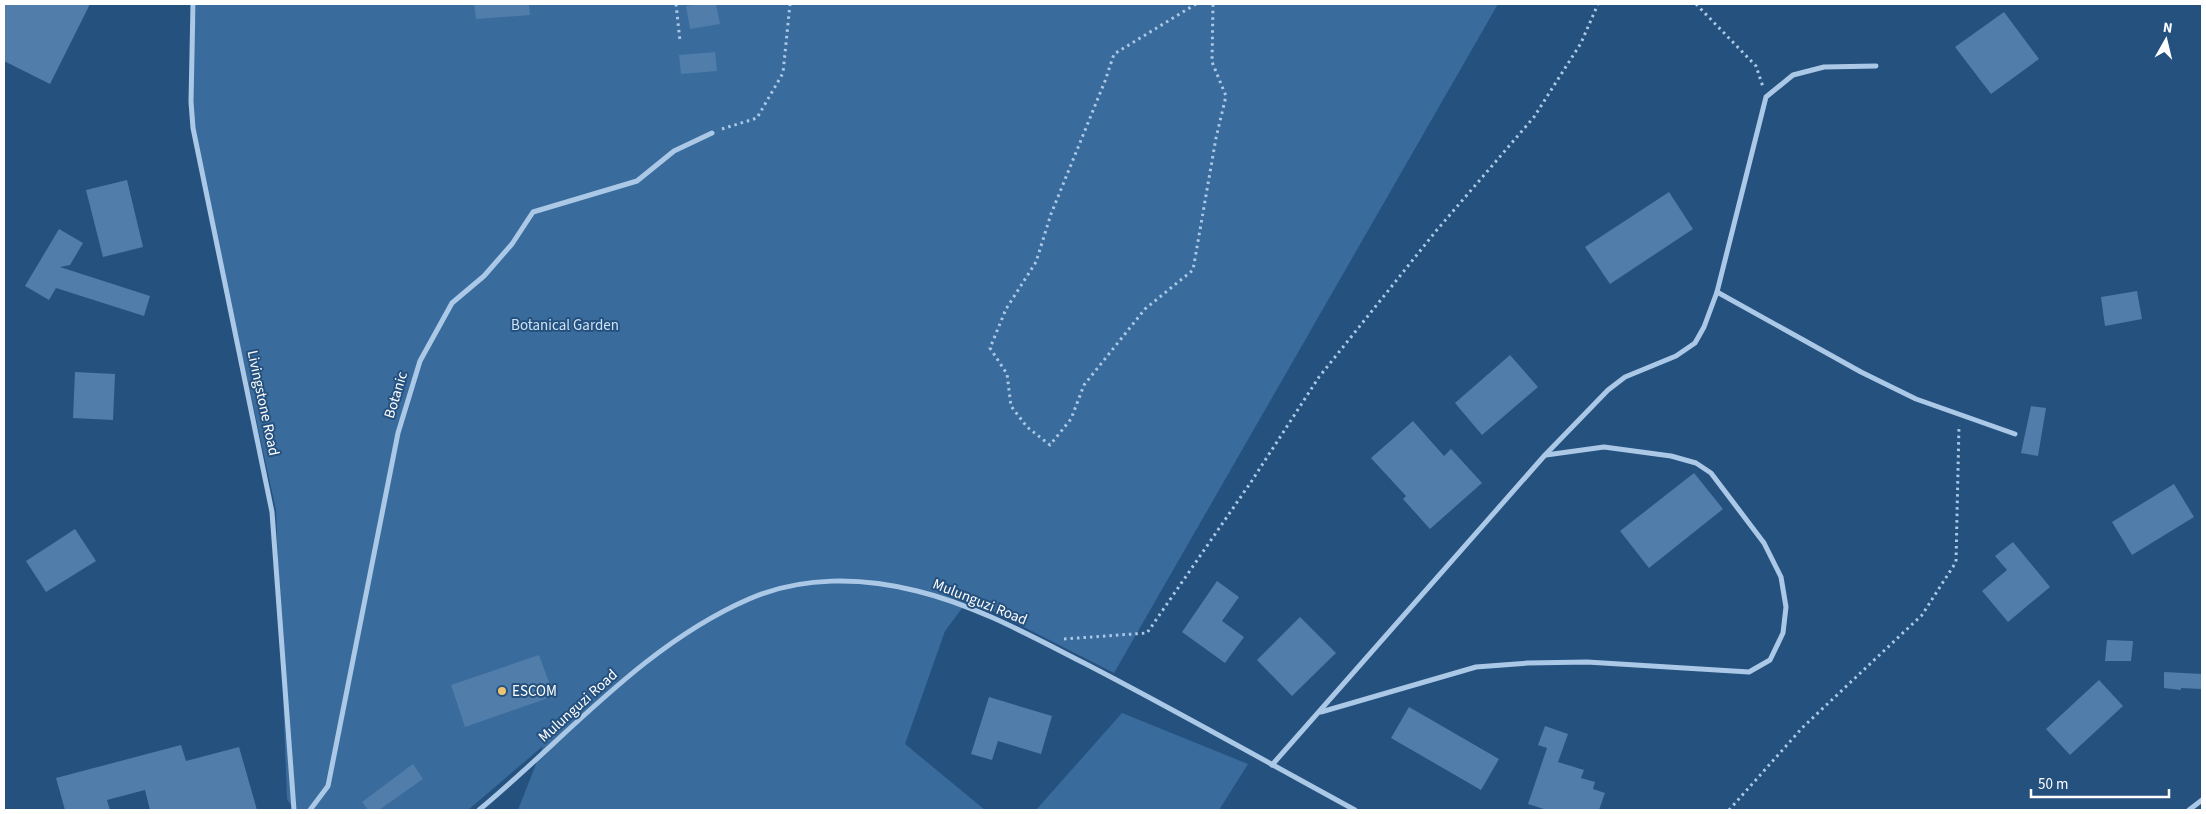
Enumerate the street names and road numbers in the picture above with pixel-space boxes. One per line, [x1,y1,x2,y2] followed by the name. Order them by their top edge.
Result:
[242,348,284,458] street label: Livingstone Road
[379,369,413,421] street label: Botanic
[930,573,1030,631] street label: Mulunguzi Road
[534,665,622,747] street label: Mulunguzi Road

